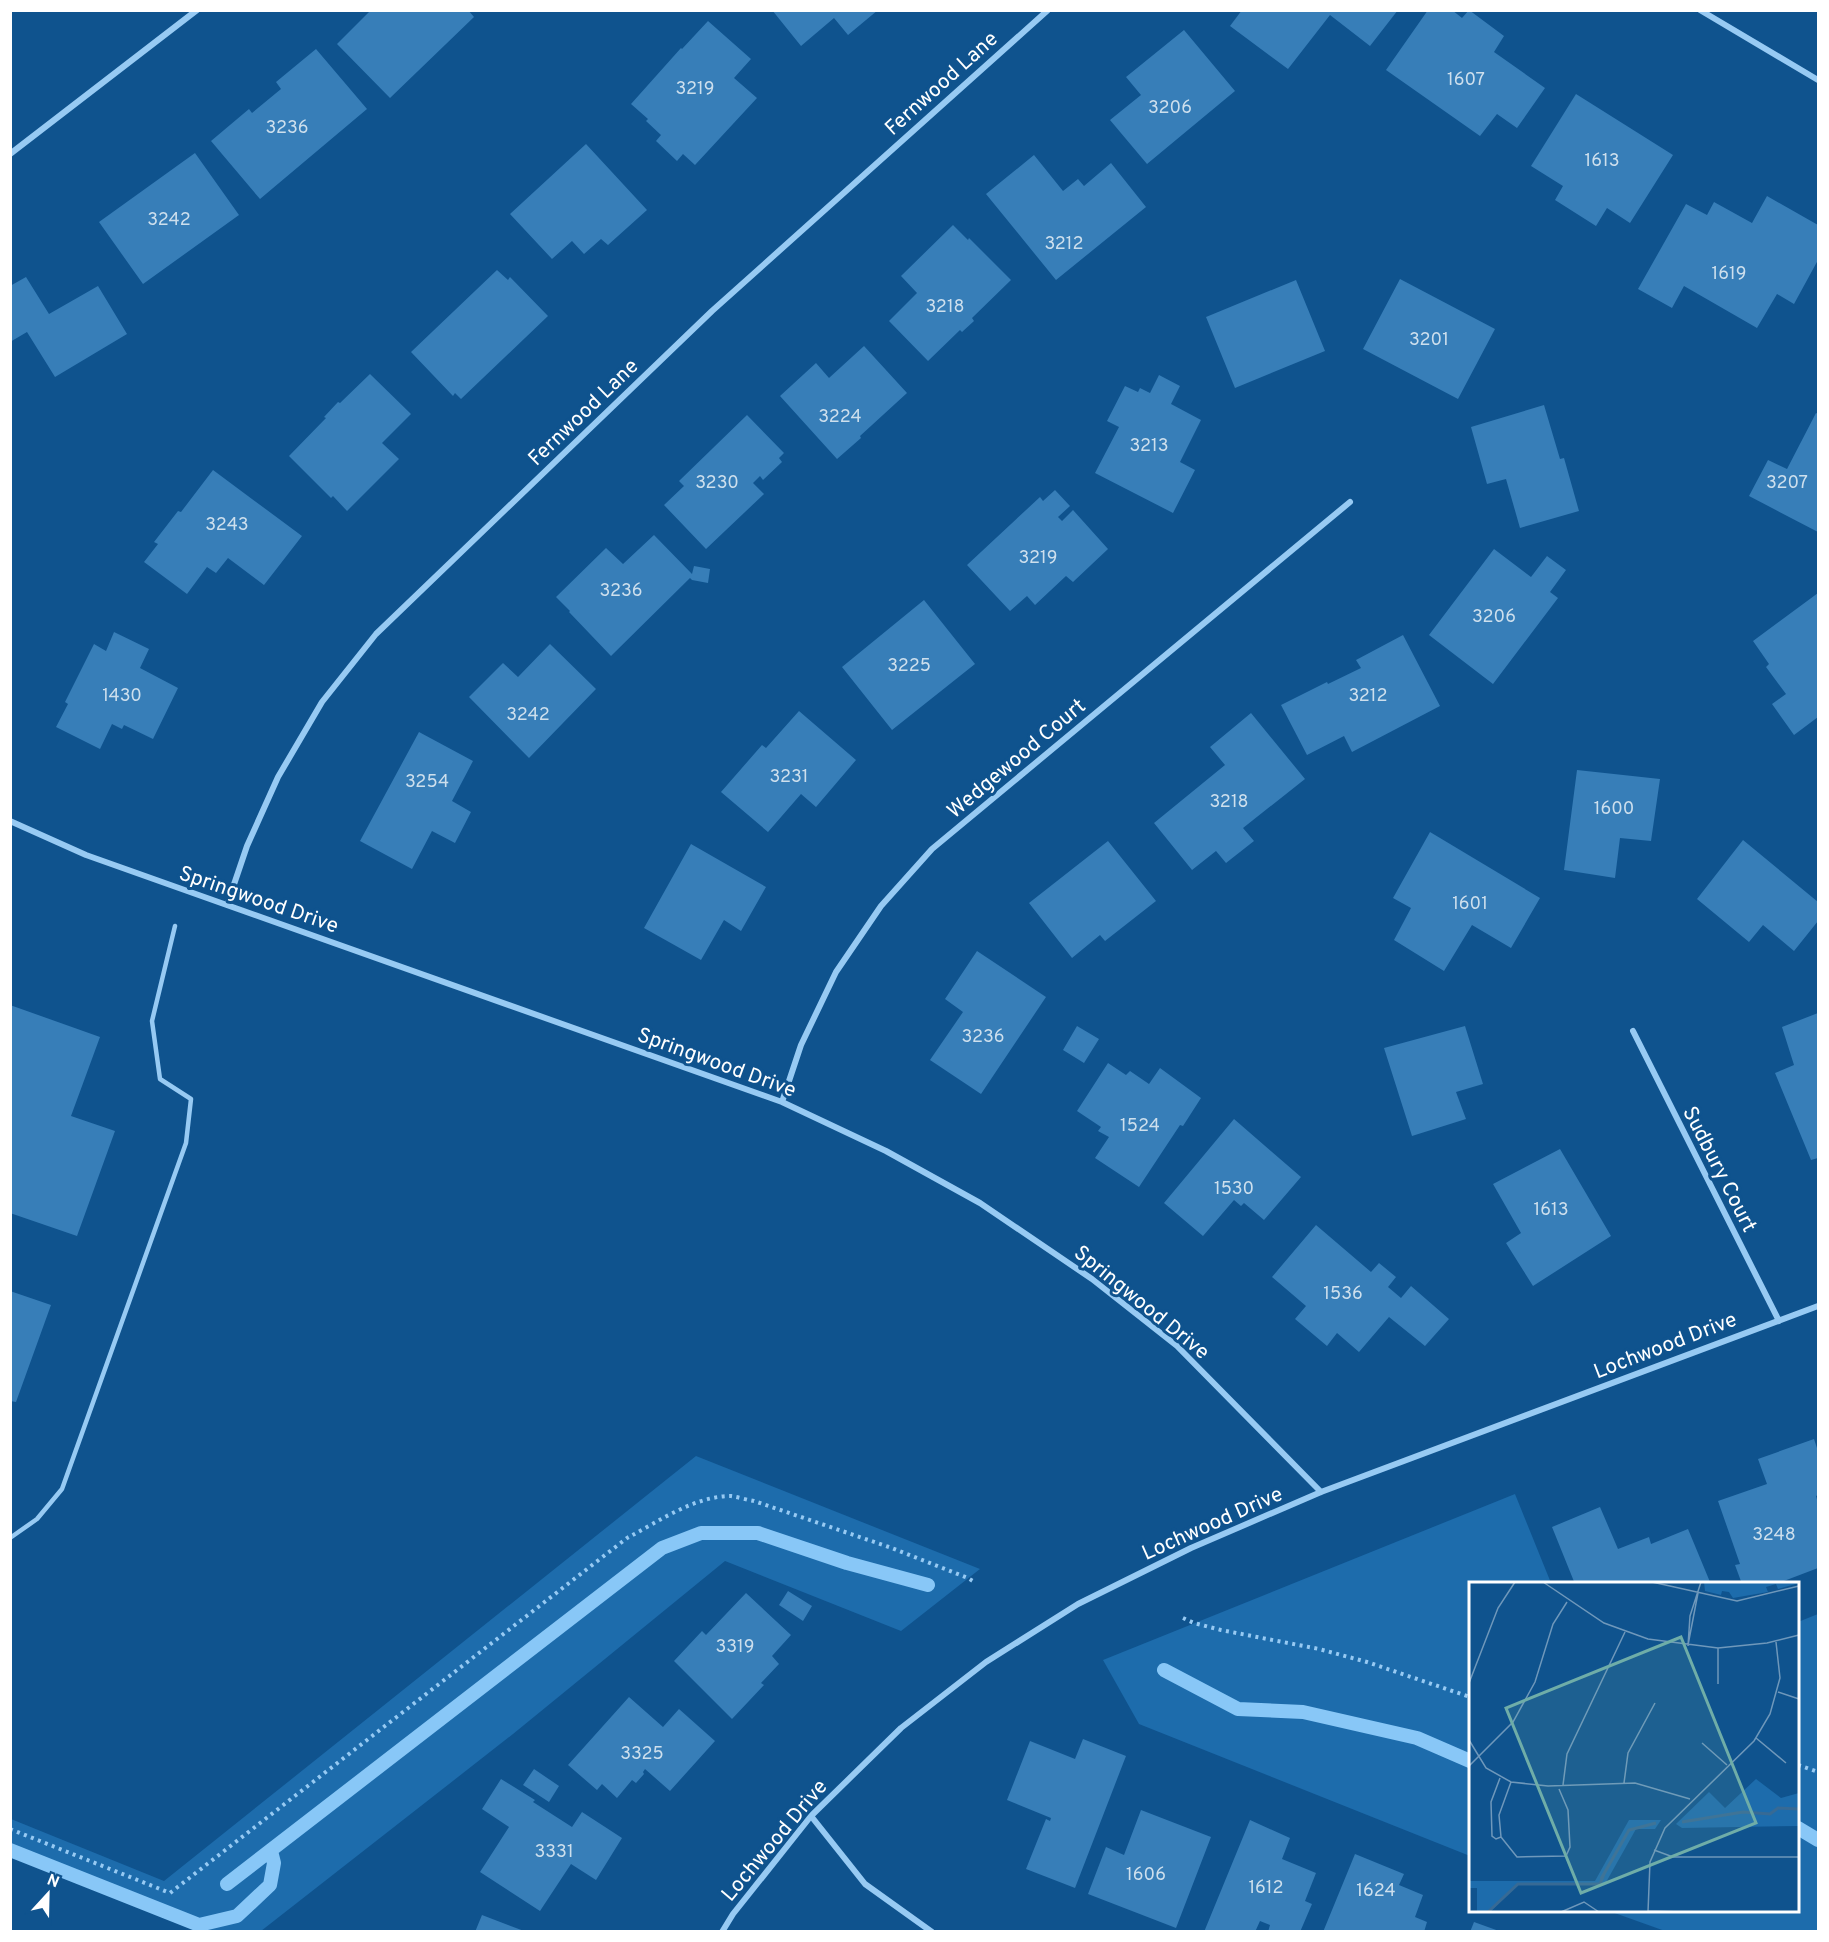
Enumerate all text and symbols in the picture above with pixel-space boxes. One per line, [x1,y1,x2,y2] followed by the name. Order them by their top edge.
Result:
[880,26,1004,142] street label: Fernwood Lane
[1447,69,1485,92] house number: 1607
[676,78,714,101] house number: 3219
[1148,97,1192,120] house number: 3206
[265,117,309,140] house number: 3236
[1584,150,1620,173] house number: 1613
[147,209,191,232] house number: 3242
[1044,233,1084,256] house number: 3212
[1712,263,1746,286] house number: 1619
[925,296,965,319] house number: 3218
[1409,329,1449,352] house number: 3201
[523,354,645,473] street label: Fernwood Lane
[818,406,862,429] house number: 3224
[1129,435,1169,458] house number: 3213
[695,472,739,495] house number: 3230
[1766,472,1808,495] house number: 3207
[205,514,249,537] house number: 3243
[1019,547,1057,570] house number: 3219
[599,580,643,603] house number: 3236
[1472,606,1516,629] house number: 3206
[887,655,931,678] house number: 3225
[102,685,142,708] house number: 1430
[1348,685,1388,708] house number: 3212
[942,693,1092,825] street label: Wedgewood Court
[506,704,550,727] house number: 3242
[769,766,809,789] house number: 3231
[405,771,449,794] house number: 3254
[1209,791,1249,814] house number: 3218
[1594,798,1634,821] house number: 1600
[175,860,342,940] street label: Springwood Drive
[1452,893,1488,916] house number: 1601
[633,1022,800,1105] street label: Springwood Drive
[961,1026,1005,1049] house number: 3236
[1675,1102,1762,1237] street label: Sudbury Court
[1120,1115,1160,1138] house number: 1524
[1214,1178,1254,1201] house number: 1530
[1533,1199,1569,1222] house number: 1613
[1068,1240,1214,1366] street label: Springwood Drive
[1323,1283,1363,1306] house number: 1536
[1590,1307,1741,1386] street label: Lochwood Drive
[1138,1481,1287,1567] street label: Lochwood Drive
[1752,1524,1796,1547] house number: 3248
[1469,1582,1799,1912] inset map
[715,1636,755,1659] house number: 3319
[620,1743,664,1766] house number: 3325
[716,1774,834,1908] street label: Lochwood Drive
[534,1841,574,1864] house number: 3331
[18,1864,78,1924] north arrow
[1126,1864,1166,1887] house number: 1606
[44,1871,62,1893] text: N
[1248,1877,1284,1900] house number: 1612
[1356,1880,1396,1903] house number: 1624

